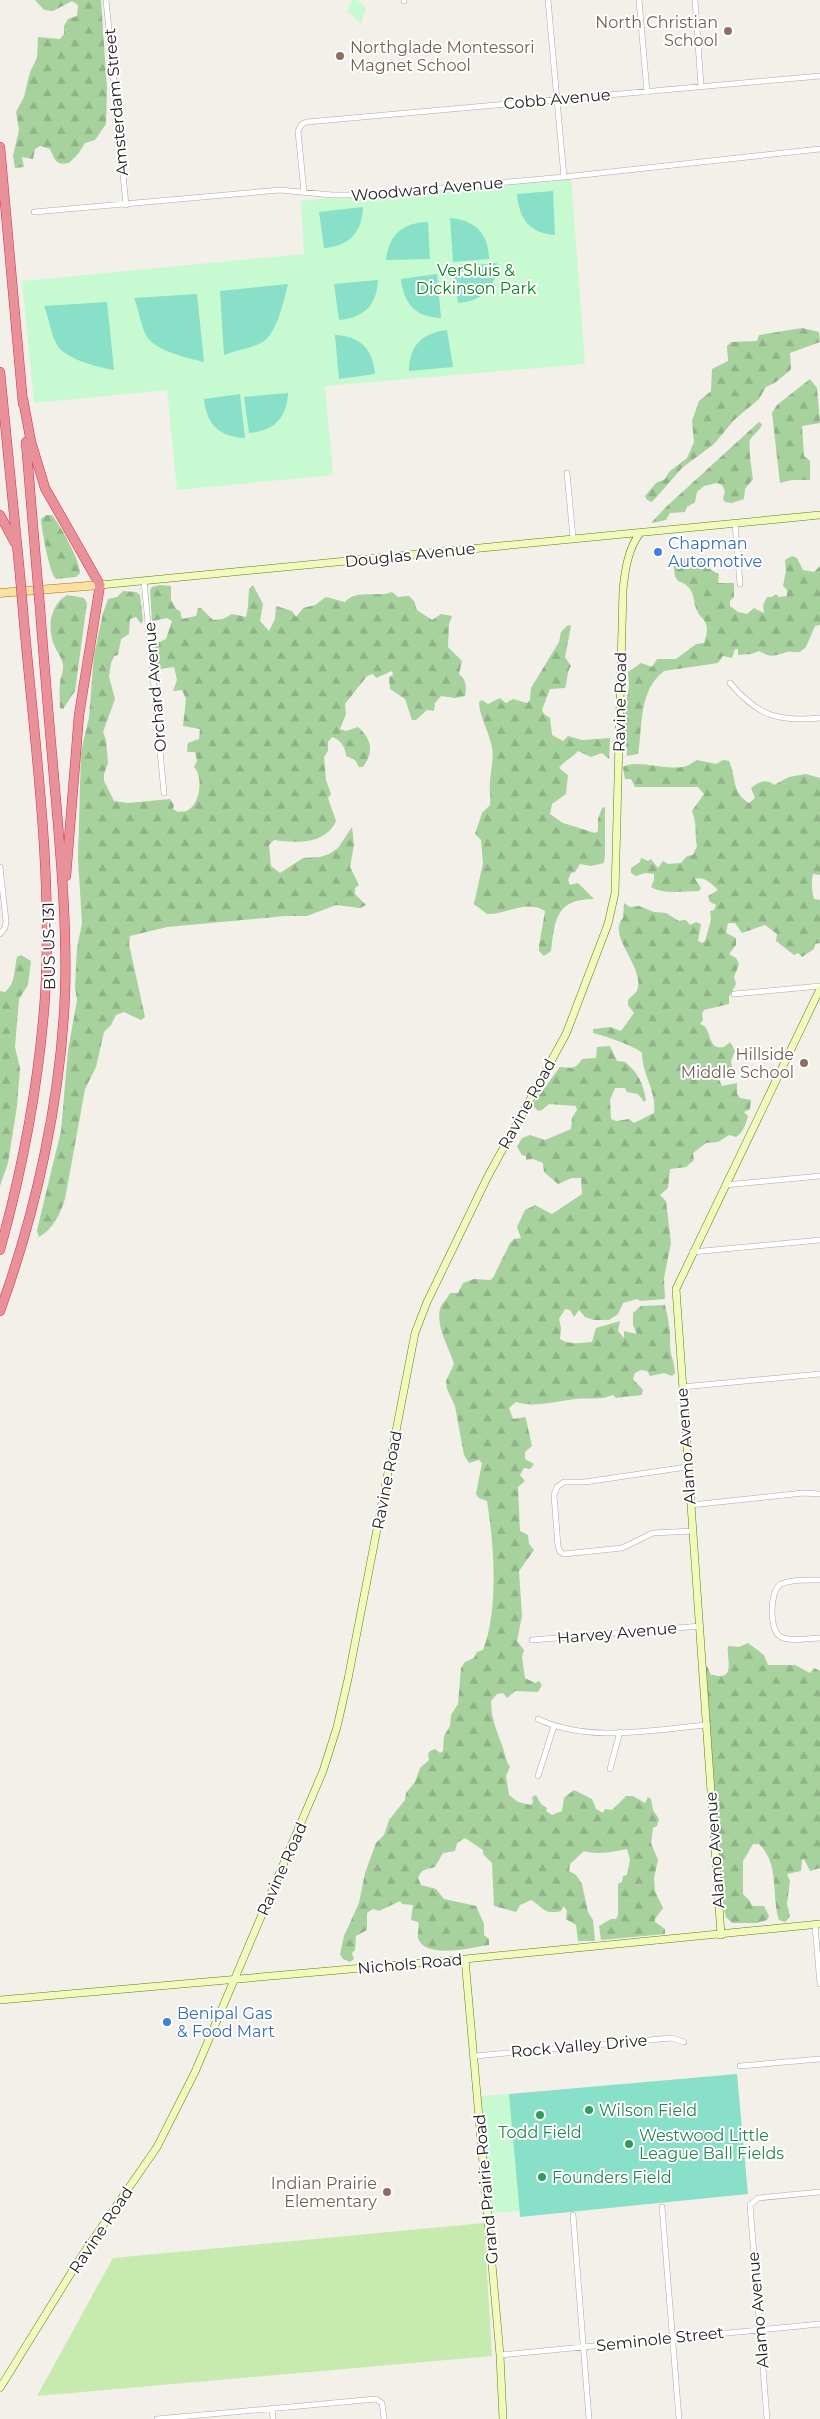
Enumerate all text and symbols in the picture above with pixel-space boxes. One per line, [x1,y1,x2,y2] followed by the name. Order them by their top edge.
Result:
[595,13,718,50] place label: North Christian School
[722,25,734,37] marker: North Christian School
[100,27,132,177] street label: Amsterdam Street
[350,38,535,75] place label: Northglade Montessori Magnet School
[334,50,346,62] marker: Northglade Montessori Magnet School
[503,85,611,113] street label: Cobb Avenue
[350,173,504,205] street label: Woodward Avenue
[416,261,537,298] park label: VerSluis & Dickinson Park
[668,534,762,571] place label: Chapman Automotive
[344,539,476,571] street label: Douglas Avenue
[652,546,664,558] marker: Chapman Automotive
[140,621,170,753] street label: Orchard Avenue
[610,652,630,752] street label: Ravine Road
[39,902,59,990] street label: BUS US-131
[681,1045,794,1082] place label: Hillside Middle School
[494,1056,560,1152] street label: Ravine Road
[798,1057,810,1069] marker: Hillside Middle School
[672,1387,700,1505] street label: Alamo Avenue
[368,1429,406,1531] street label: Ravine Road
[556,1618,678,1648] street label: Harvey Avenue
[701,1791,729,1909] street label: Alamo Avenue
[253,1819,311,1919] street label: Ravine Road
[357,1950,463,1978] street label: Nichols Road
[177,2004,275,2041] place label: Benipal Gas & Food Mart
[161,2016,173,2028] marker: Benipal Gas & Food Mart
[510,2031,648,2061] street label: Rock Valley Drive
[599,2101,697,2120] place label: Wilson Field
[583,2104,595,2116] marker: Wilson Field
[534,2109,546,2121] marker: Todd Field
[470,2113,502,2265] street label: Grand Prairie Road
[498,2123,582,2142] place label: Todd Field
[639,2126,784,2163] place label: Westwood Little League Ball Fields
[623,2138,635,2150] marker: Westwood Little League Ball Fields
[552,2168,672,2187] place label: Founders Field
[536,2171,548,2183] marker: Founders Field
[271,2174,377,2211] place label: Indian Prairie Elementary
[65,2183,137,2277] street label: Ravine Road
[381,2186,393,2198] marker: Indian Prairie Elementary
[743,2251,773,2369] street label: Alamo Avenue
[595,2323,725,2355] street label: Seminole Street

